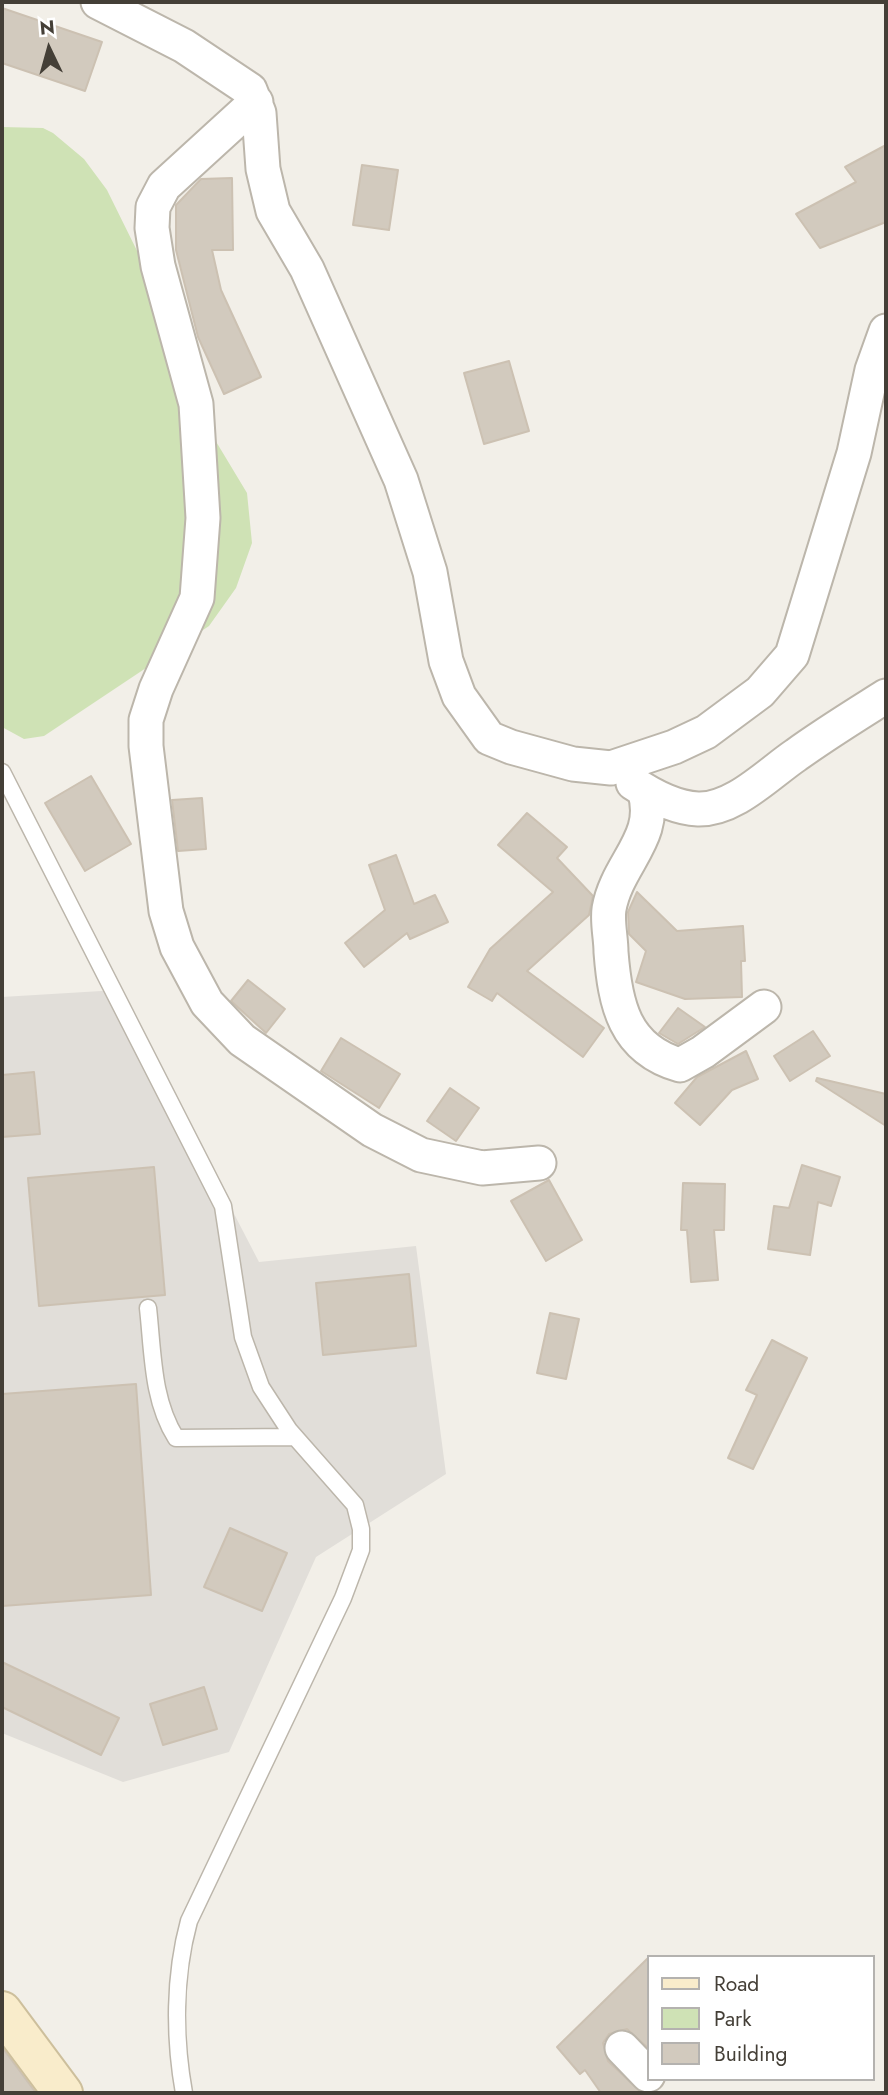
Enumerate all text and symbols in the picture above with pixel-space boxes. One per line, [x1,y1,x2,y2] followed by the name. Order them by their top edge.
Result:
[38,13,56,42] text: N
[14,14,84,84] north arrow
[646,1955,874,2081] legend
[714,1969,759,1999] text: Road
[714,2004,751,2034] text: Park
[714,2039,787,2069] text: Building

